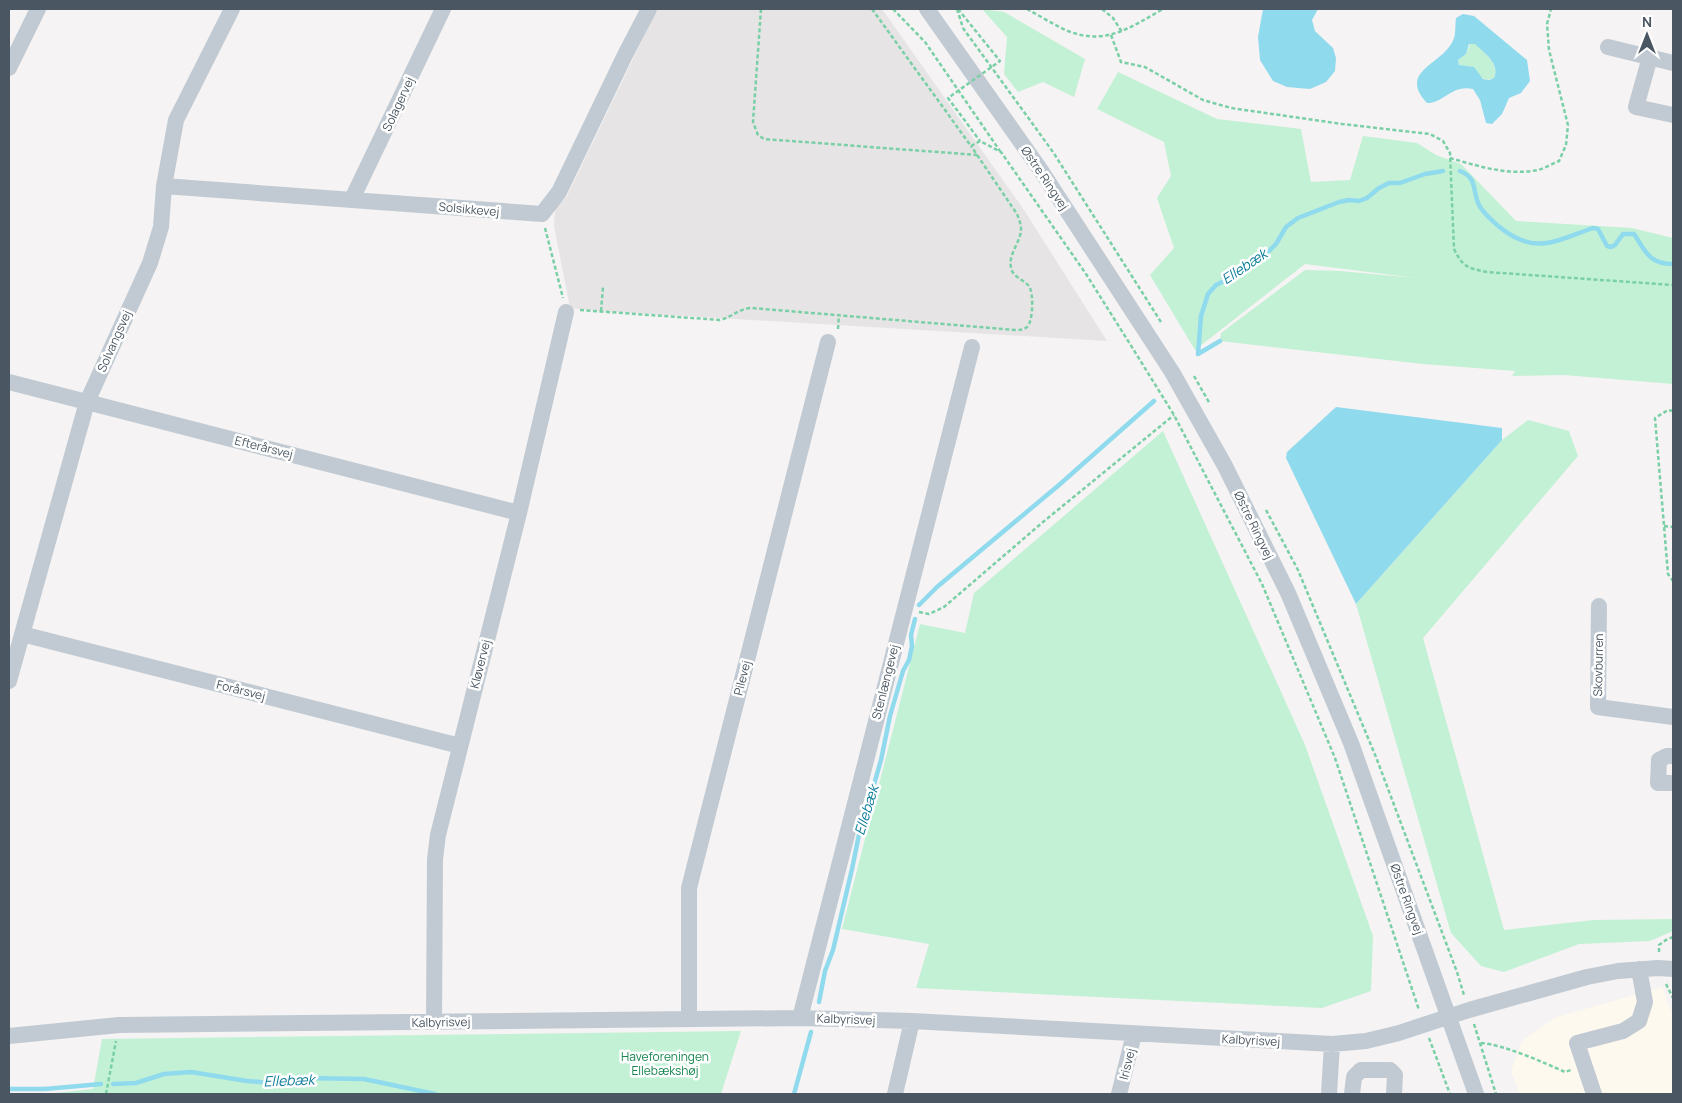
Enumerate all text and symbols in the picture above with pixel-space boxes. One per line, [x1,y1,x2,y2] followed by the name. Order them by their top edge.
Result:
[1622,10,1672,60] north arrow
[1642,12,1652,31] text: N
[378,74,418,134] street label: Solagervej
[1017,143,1073,213] street label: Østre Ringvej
[438,198,500,220] street label: Solsikkevej
[1217,243,1272,288] water label: Ellebæk
[93,307,135,375] street label: Solvangsvej
[233,432,295,462] street label: Efterårsvej
[1230,488,1278,562] street label: Østre Ringvej
[1589,633,1607,697] street label: Skovburren
[466,638,494,690] street label: Kløvervej
[867,643,903,721] street label: Stenlængevej
[729,659,755,697] street label: Pilevej
[215,676,267,704] street label: Forårsvej
[849,781,883,837] water label: Ellebæk
[1386,861,1428,937] street label: Østre Ringvej
[816,1009,876,1029] street label: Kalbyrisvej
[411,1013,471,1031] street label: Kalbyrisvej
[1221,1030,1281,1050] street label: Kalbyrisvej
[1115,1046,1139,1082] street label: Irisvej
[621,1048,709,1079] park label: Haveforeningen Ellebækshøj
[263,1070,317,1090] water label: Ellebæk

